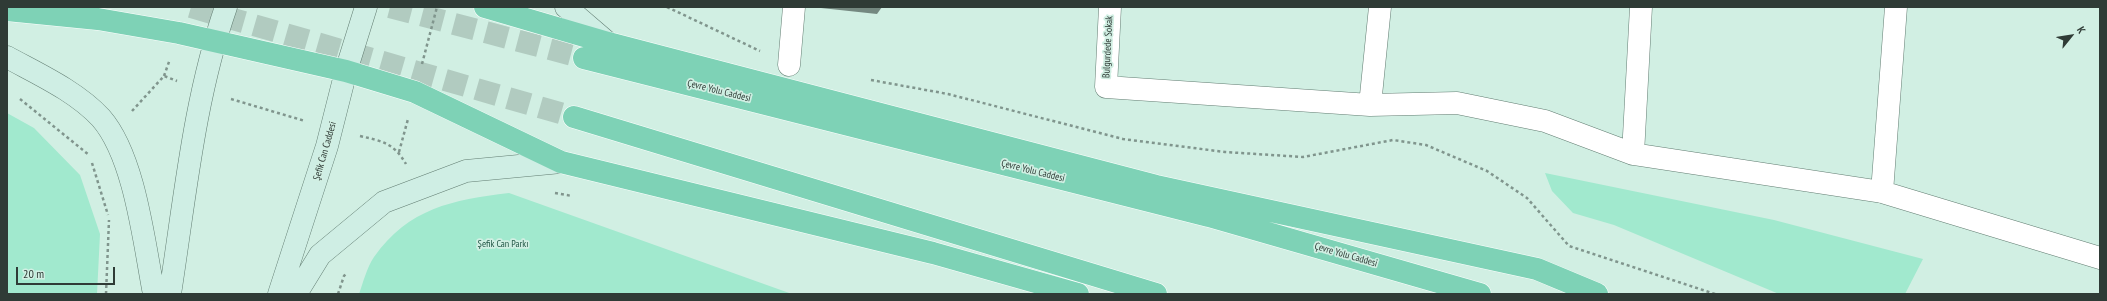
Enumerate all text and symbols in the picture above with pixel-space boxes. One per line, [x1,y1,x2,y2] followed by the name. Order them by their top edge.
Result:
[1100,16,1116,78] street label: Bulgurdede Sokak
[2051,16,2091,56] north arrow
[2074,24,2089,36] text: K
[686,77,752,105] street label: Çevre Yolu Caddesi
[311,120,339,182] street label: Şefik Can Caddesi
[1000,157,1066,185] street label: Çevre Yolu Caddesi
[478,238,528,250] park label: Şefik Can Parkı
[1313,240,1379,270] street label: Çevre Yolu Caddesi
[18,259,117,285] scale bar
[23,266,44,281] text: 20 m

